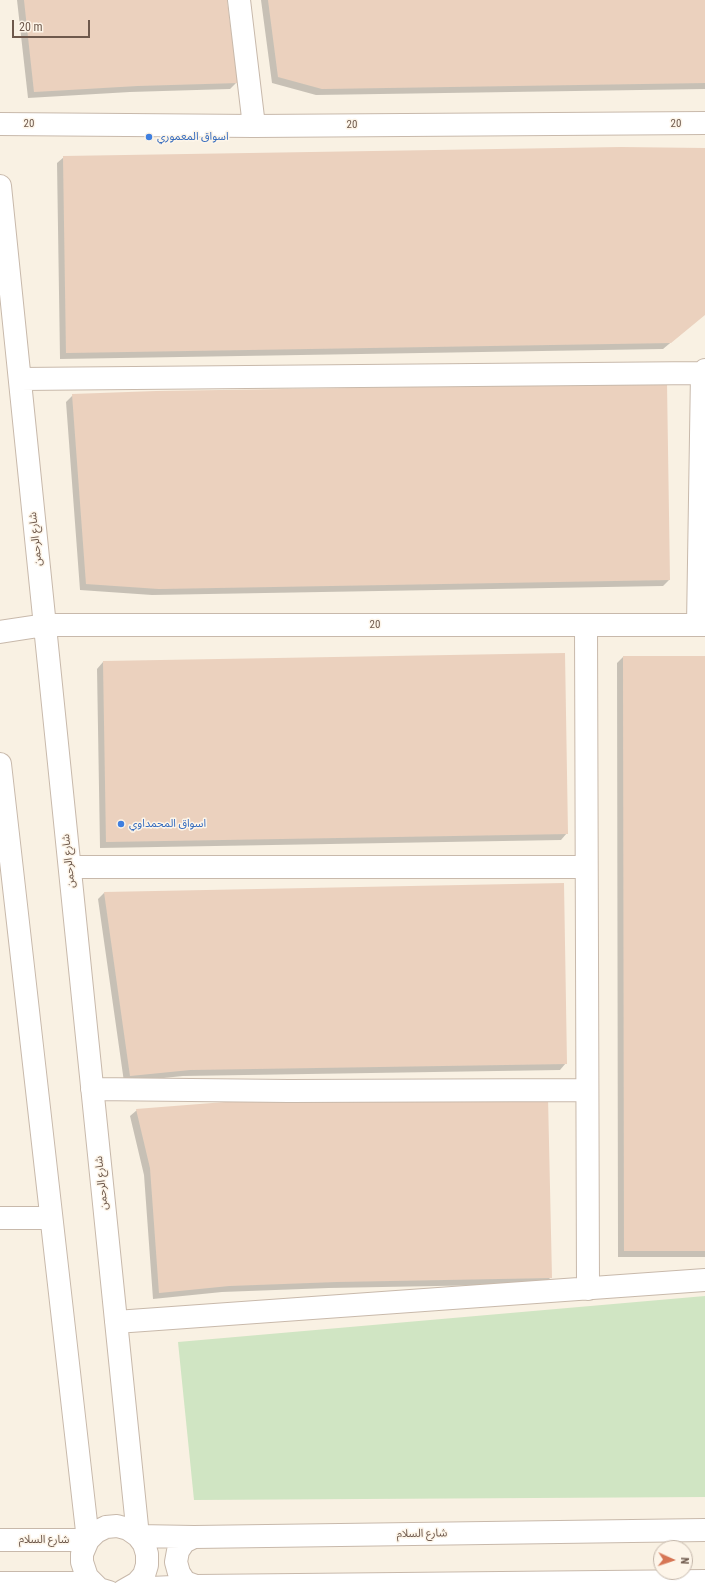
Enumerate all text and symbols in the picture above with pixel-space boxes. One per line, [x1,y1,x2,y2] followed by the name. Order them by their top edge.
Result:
[14,12,92,38] scale bar
[19,20,43,34] text: 20 m
[24,117,34,131] street label: 20
[671,117,681,131] street label: 20
[347,118,357,132] street label: 20
[157,130,229,144] place label: اسواق المعموري
[144,132,154,142] marker: اسواق المعموري
[27,511,45,567] street label: شارع الرحمن
[370,618,380,632] street label: 20
[129,817,206,831] place label: اسواق المحمداوي
[116,819,126,829] marker: اسواق المحمداوي
[60,833,78,889] street label: شارع الرحمن
[93,1155,111,1211] street label: شارع الرحمن
[397,1527,447,1541] street label: شارع السلام
[19,1533,69,1547] street label: شارع السلام
[653,1540,693,1580] north arrow
[678,1557,691,1564] text: N

